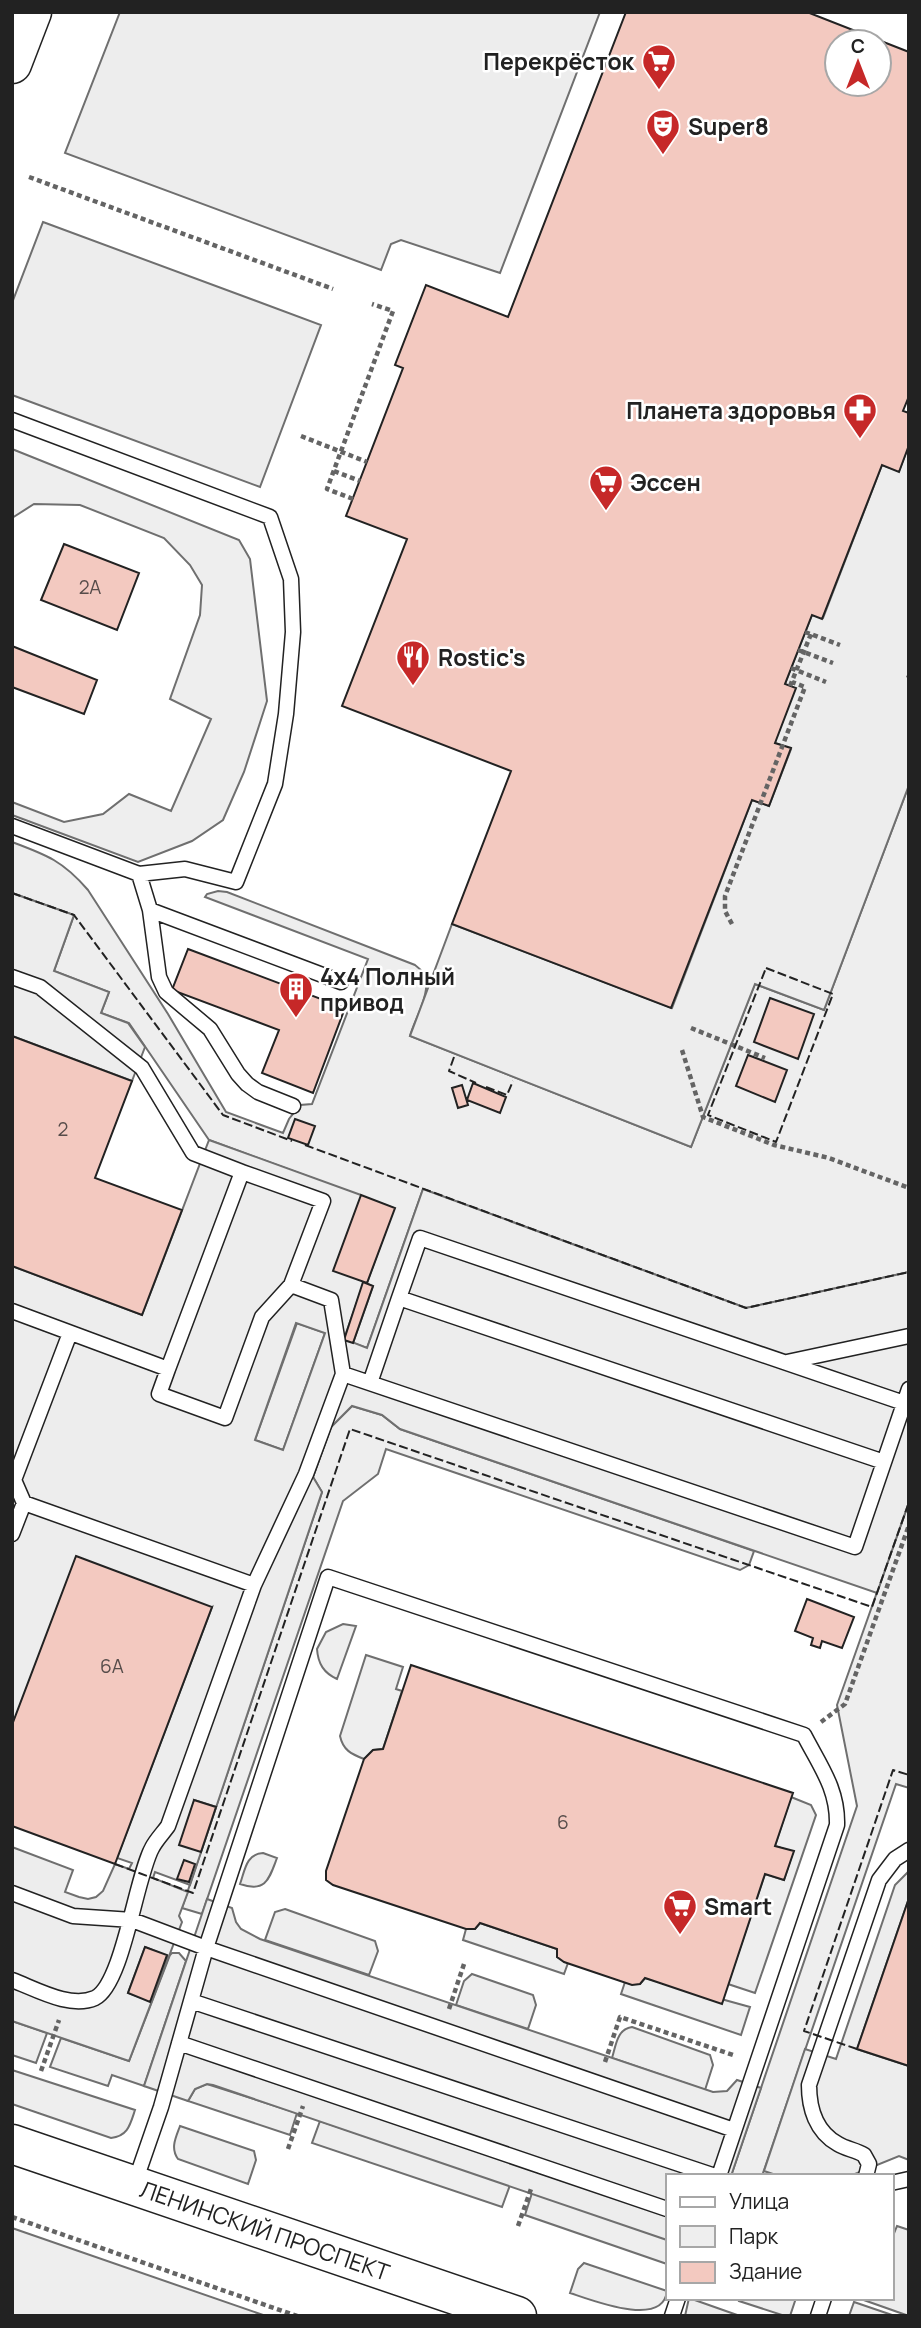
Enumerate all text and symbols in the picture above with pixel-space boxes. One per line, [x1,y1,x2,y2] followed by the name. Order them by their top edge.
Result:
[823,28,893,98] north arrow
[851,33,865,59] text: С
[640,42,678,91] supermarket icon: Перекрёсток
[483,45,635,77] place label: Перекрёсток
[644,107,682,156] theatre icon: Super8
[688,110,769,142] place label: Super8
[841,391,879,440] pharmacy icon: Планета здоровья
[626,394,836,426] place label: Планета здоровья
[587,463,625,512] supermarket icon: Эссен
[630,466,701,498] place label: Эссен
[79,574,101,600] house number: 2А
[394,638,432,687] restaurant icon: Rostic's
[438,641,525,673] place label: Rostic's
[320,960,455,1018] place label: 4x4 Полный привод
[277,970,315,1019] building icon: 4x4 Полный привод
[58,1116,68,1142] house number: 2
[100,1653,124,1679] house number: 6А
[557,1809,569,1835] house number: 6
[661,1887,699,1936] supermarket icon: Smart
[704,1890,772,1922] place label: Smart
[136,2172,394,2288] street label: ЛЕНИНСКИЙ ПРОСПЕКТ
[666,2174,893,2300] legend
[729,2187,789,2215] text: Улица
[729,2222,779,2250] text: Парк
[729,2257,802,2285] text: Здание

